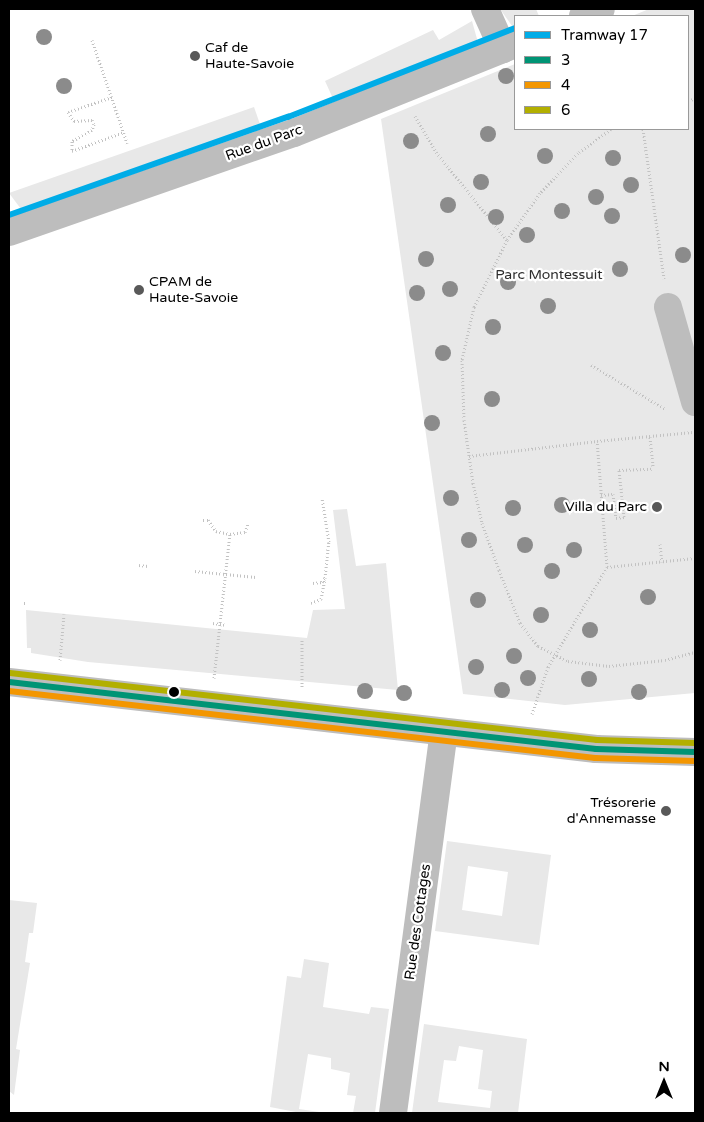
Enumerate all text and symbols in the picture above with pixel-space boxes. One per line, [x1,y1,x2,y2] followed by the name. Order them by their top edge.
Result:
[514,15,689,130] legend
[561,26,648,44] text: Tramway 17
[205,40,294,72] place label: Caf de Haute-Savoie
[189,50,201,62] marker: Caf de Haute-Savoie
[561,51,570,69] text: 3
[561,76,570,94] text: 4
[561,101,570,119] text: 6
[223,121,305,165] street label: Rue du Parc
[495,267,603,283] park label: Parc Montessuit
[149,274,238,306] place label: CPAM de Haute-Savoie
[133,284,145,296] marker: CPAM de Haute-Savoie
[565,499,647,515] place label: Villa du Parc
[651,501,663,513] marker: Villa du Parc
[169,687,179,697] unlabelled marker
[567,795,656,828] place label: Trésorerie d'Annemasse
[660,805,672,817] marker: Trésorerie d'Annemasse
[402,863,434,981] street label: Rue des Cottages
[639,1057,689,1107] north arrow
[658,1058,670,1075] text: N

